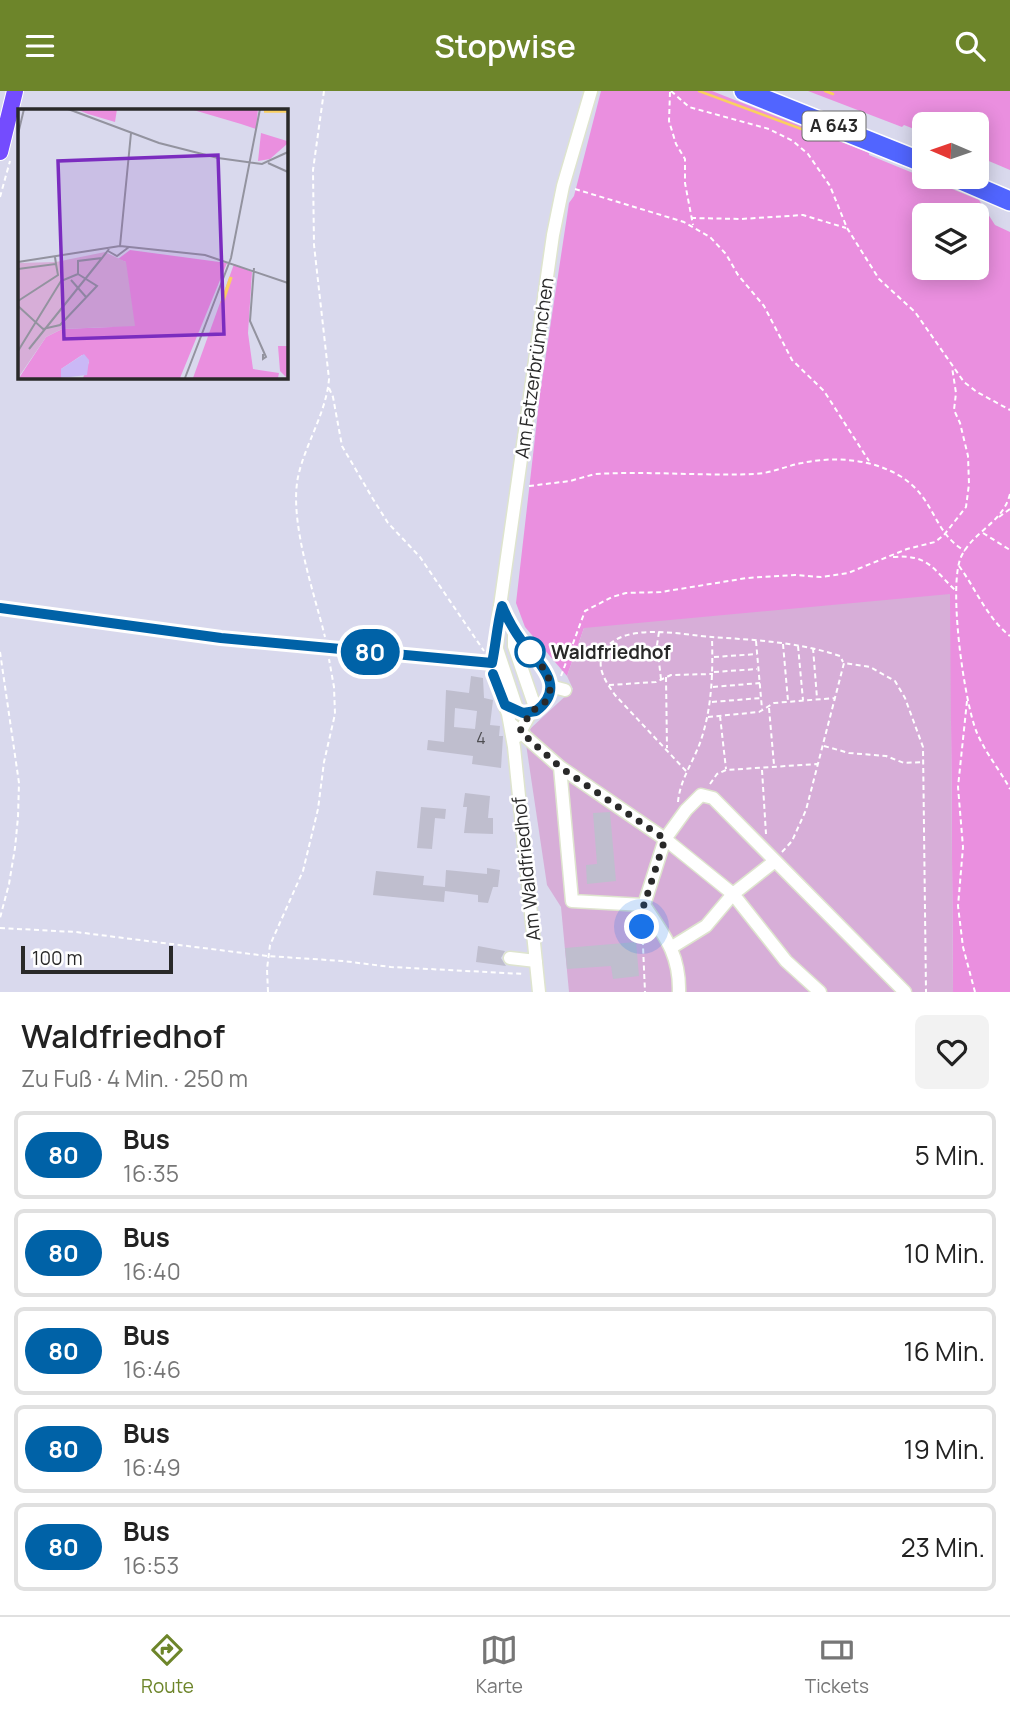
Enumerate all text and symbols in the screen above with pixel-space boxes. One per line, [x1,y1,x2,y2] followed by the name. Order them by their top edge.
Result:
[434,24,576,68] text: Stopwise
[21,27,59,65] icon: menu
[951,27,989,65] icon: search
[18,109,287,378] inset map
[802,111,866,141] road number: A 643
[912,112,989,189] north arrow
[912,112,989,280] map controls
[912,203,989,280] button: layers
[508,276,560,460] street label: Am Fatzerbrünnchen
[338,629,402,675] line badge: 80
[355,635,385,668] text: 80
[515,637,545,667] marker: Waldfriedhof
[551,639,671,665] place label: Waldfriedhof
[476,727,486,749] house number: 4
[505,795,546,942] street label: Am Waldfriedhof
[624,909,659,944] your location
[21,943,173,975] scale bar
[32,945,83,971] text: 100 m
[21,1013,225,1058] text: Waldfriedhof
[915,1015,989,1089] button: heart
[21,1062,248,1094] text: Zu Fuß · 4 Min. · 250 m
[123,1121,170,1157] text: Bus
[915,1137,985,1173] text: 5 Min.
[48,1138,79,1171] text: 80
[123,1157,179,1189] text: 16:35
[123,1219,170,1255] text: Bus
[904,1235,985,1271] text: 10 Min.
[48,1236,79,1269] text: 80
[123,1255,181,1287] text: 16:40
[123,1317,170,1353] text: Bus
[904,1333,985,1369] text: 16 Min.
[48,1334,79,1367] text: 80
[123,1353,181,1385] text: 16:46
[123,1415,170,1451] text: Bus
[904,1431,985,1467] text: 19 Min.
[48,1432,79,1465] text: 80
[123,1451,181,1483] text: 16:49
[123,1513,170,1549] text: Bus
[901,1529,985,1565] text: 23 Min.
[48,1530,79,1563] text: 80
[123,1549,179,1581] text: 16:53
[141,1631,194,1699] tab: Route
[476,1631,523,1699] tab: Karte
[805,1631,869,1699] tab: Tickets

